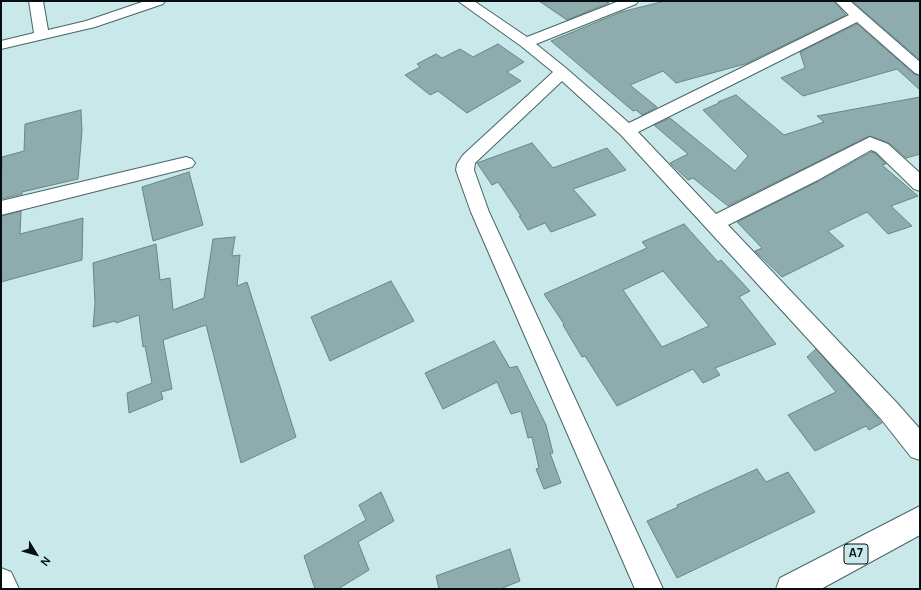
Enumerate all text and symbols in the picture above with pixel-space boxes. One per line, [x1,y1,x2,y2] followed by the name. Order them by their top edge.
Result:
[16,534,56,574] north arrow
[844,544,868,564] road number: A7
[38,554,54,569] text: N

